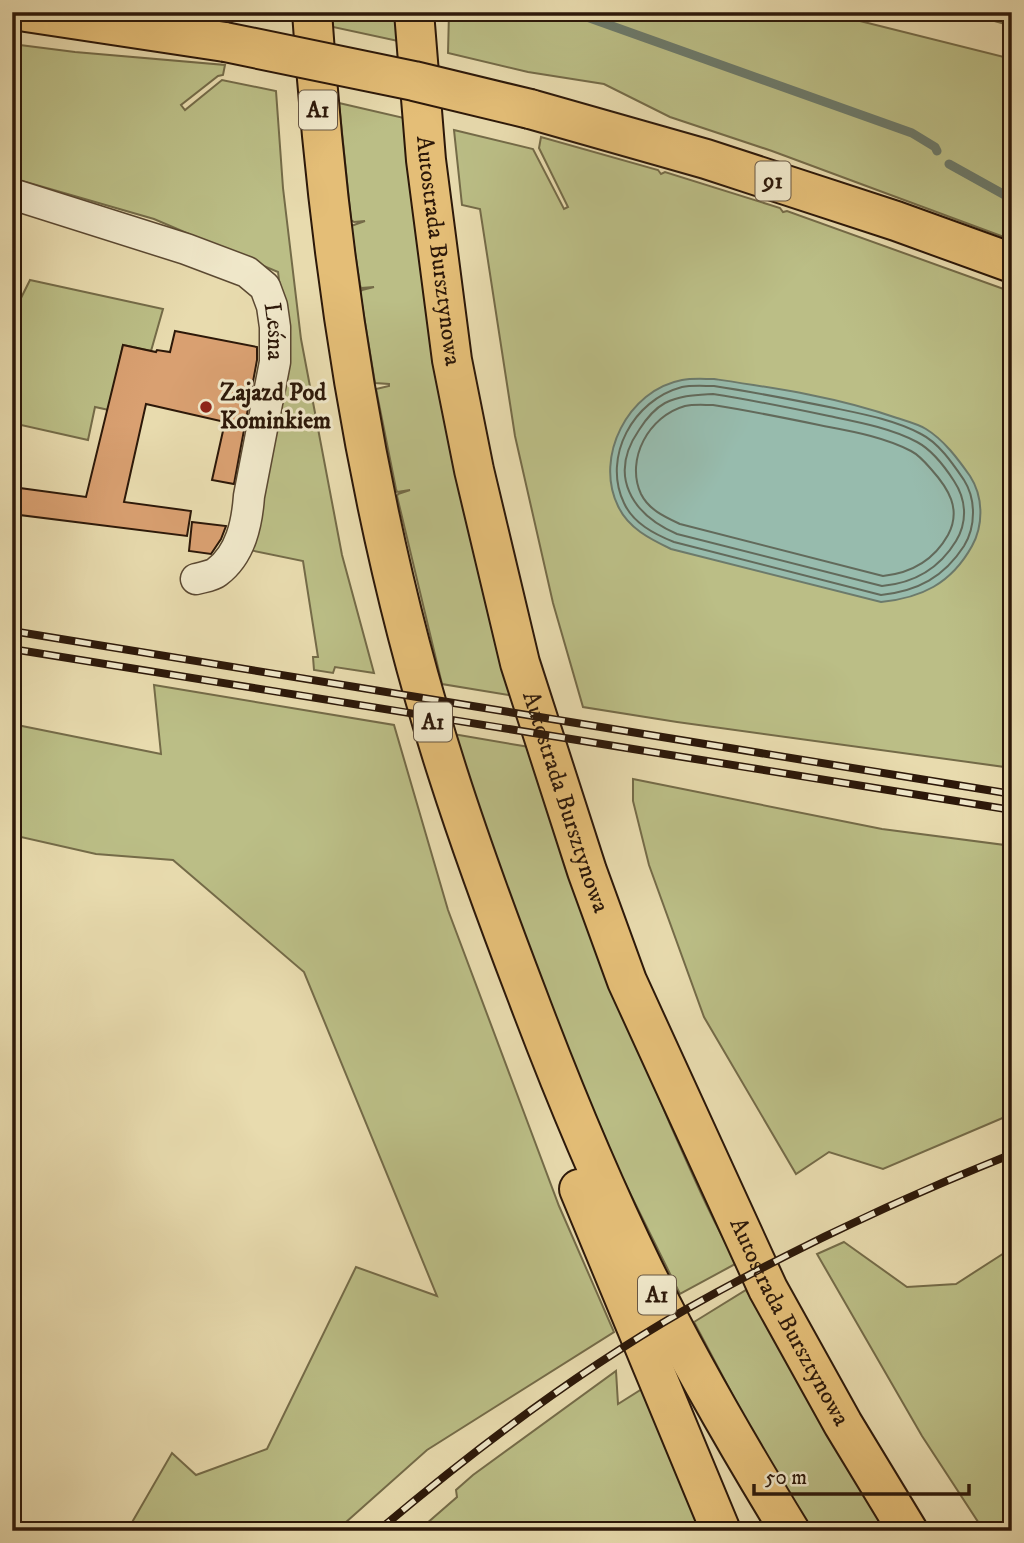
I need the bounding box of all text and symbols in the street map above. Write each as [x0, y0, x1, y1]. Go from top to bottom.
road number: A1 [299, 90, 337, 130]
street label: Autostrada Bursztynowa [409, 135, 468, 369]
road number: 91 [756, 162, 790, 200]
street label: Leśna [257, 301, 290, 361]
place label: Zajazd Pod Kominkiem [220, 378, 331, 436]
marker: Zajazd Pod Kominkiem [198, 399, 214, 415]
street label: Autostrada Bursztynowa [515, 688, 616, 918]
road number: A1 [414, 702, 452, 742]
street label: Autostrada Bursztynowa [722, 1213, 857, 1432]
road number: A1 [638, 1276, 676, 1314]
scale bar [754, 1452, 970, 1496]
text: 50 m [765, 1465, 807, 1491]

